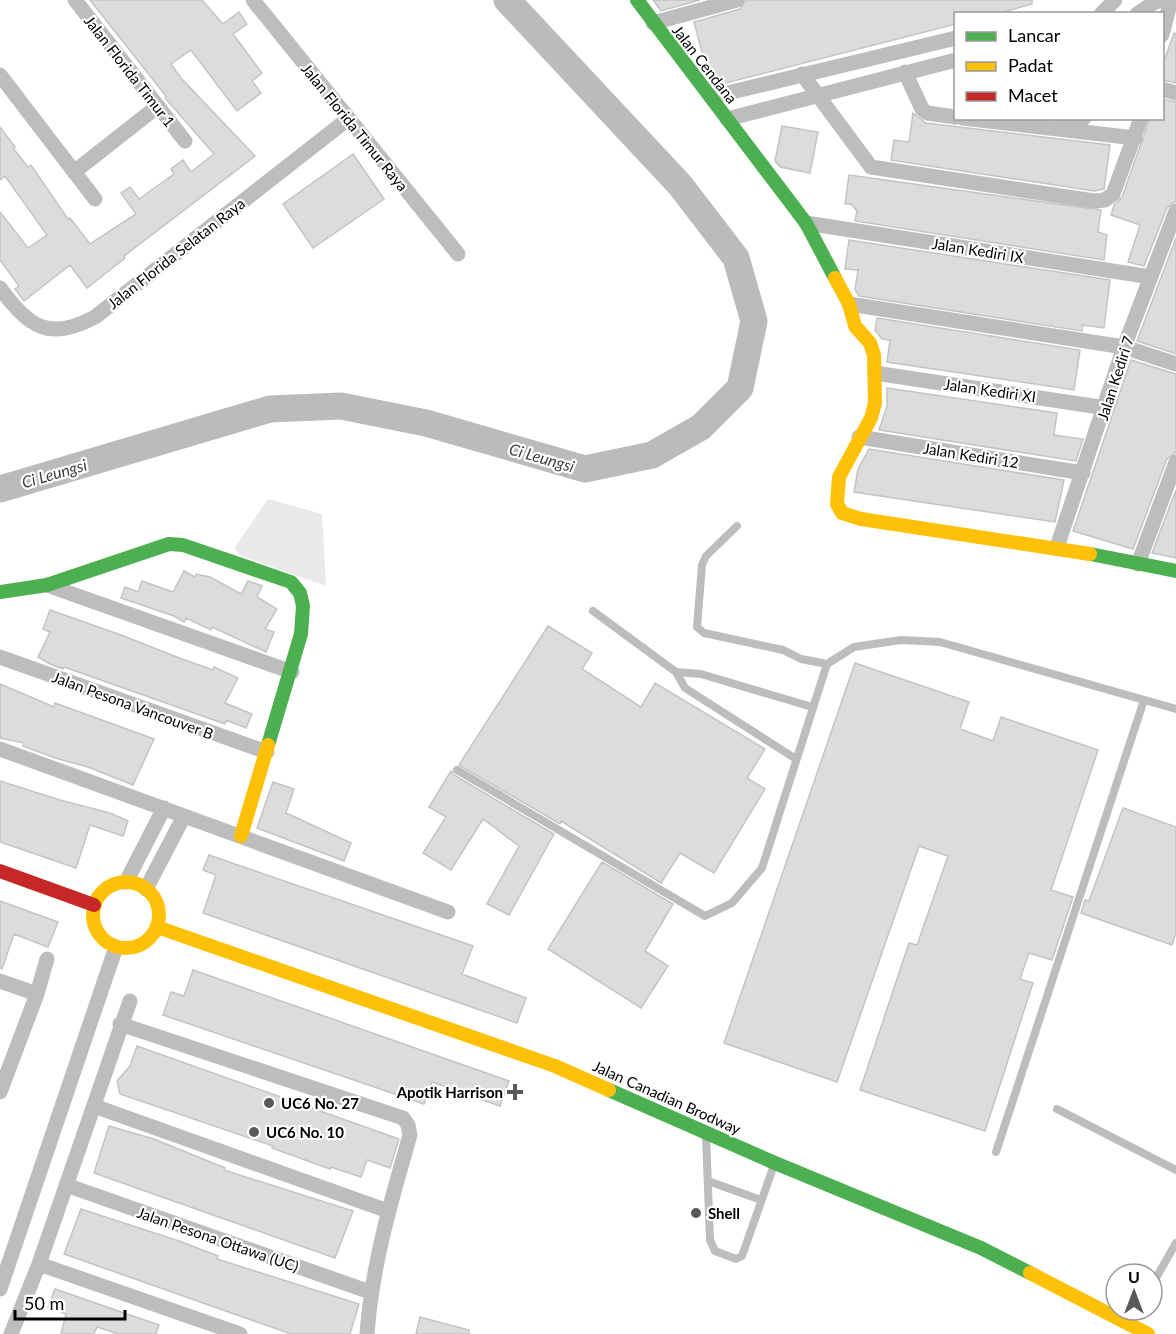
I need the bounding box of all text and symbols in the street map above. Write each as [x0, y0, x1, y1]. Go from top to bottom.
street label: Jalan Florida Timur 1 [81, 12, 179, 130]
legend [954, 12, 1164, 120]
street label: Jalan Cendana [669, 21, 741, 107]
text: Lancar [1008, 24, 1061, 46]
text: Padat [1008, 54, 1053, 76]
street label: Jalan Florida Timur Raya [298, 60, 412, 194]
text: Macet [1008, 84, 1058, 106]
street label: Jalan Florida Selatan Raya [104, 194, 248, 312]
street label: Jalan Kediri IX [931, 234, 1026, 266]
street label: Jalan Kediri 7 [1093, 333, 1137, 422]
street label: Jalan Kediri XI [943, 375, 1037, 405]
water label: Ci Leungsi [507, 439, 577, 475]
street label: Jalan Kediri 12 [922, 439, 1020, 471]
water label: Ci Leungsi [19, 455, 89, 491]
street label: Jalan Pesona Vancouver B [50, 667, 216, 743]
street label: Jalan Canadian Brodway [590, 1056, 744, 1138]
place label: Apotik Harrison [396, 1083, 503, 1101]
marker: Apotik Harrison [508, 1085, 522, 1099]
place label: UC6 No. 27 [281, 1094, 359, 1112]
marker: UC6 No. 27 [262, 1096, 276, 1110]
place label: UC6 No. 10 [266, 1123, 344, 1141]
marker: UC6 No. 10 [247, 1125, 261, 1139]
street label: Jalan Pesona Ottawa (UC) [135, 1203, 301, 1275]
place label: Shell [708, 1204, 740, 1222]
marker: Shell [689, 1206, 703, 1220]
north arrow [1104, 1262, 1164, 1322]
text: U [1128, 1267, 1140, 1286]
scale bar [15, 1283, 124, 1321]
text: 50 m [24, 1292, 64, 1314]

